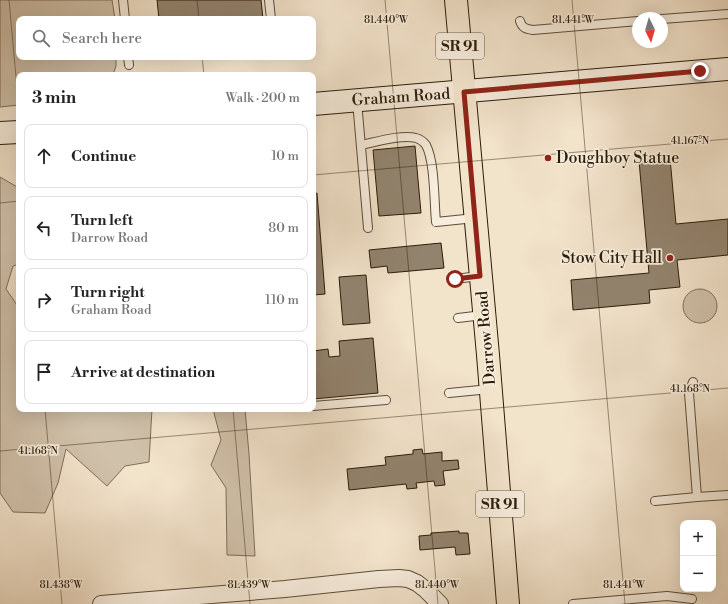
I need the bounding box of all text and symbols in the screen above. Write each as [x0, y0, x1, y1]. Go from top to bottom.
north arrow [632, 12, 668, 48]
text: 81.440°W [364, 14, 409, 26]
text: 81.441°W [552, 14, 595, 26]
search box [16, 16, 316, 60]
icon: search [30, 27, 52, 49]
text: Search here [62, 29, 142, 48]
road number: SR 91 [436, 33, 484, 59]
route end [691, 62, 709, 80]
street label: Graham Road [351, 84, 451, 110]
text: 3 min [32, 87, 76, 109]
text: Walk · 200 m [226, 90, 300, 106]
text: 41.167°N [671, 135, 710, 147]
icon: ahead [33, 145, 55, 167]
text: Continue [71, 147, 136, 166]
text: 10 m [271, 148, 299, 164]
place label: Doughboy Statue [556, 148, 679, 168]
marker: Doughboy Statue [543, 153, 553, 163]
text: Turn left [71, 211, 133, 230]
icon: left [33, 217, 55, 239]
text: 80 m [268, 220, 299, 236]
text: Darrow Road [71, 230, 148, 246]
place label: Stow City Hall [561, 248, 662, 268]
marker: Stow City Hall [665, 253, 675, 263]
route start [446, 270, 464, 288]
text: Turn right [71, 283, 145, 302]
icon: right [33, 289, 55, 311]
street label: Darrow Road [472, 290, 500, 386]
text: 110 m [265, 292, 299, 308]
text: Graham Road [71, 302, 151, 318]
icon: arrive [33, 361, 55, 383]
text: Arrive at destination [71, 363, 215, 382]
text: 41.168°N [670, 383, 711, 395]
text: 41.168°N [18, 445, 59, 457]
road number: SR 91 [476, 491, 524, 517]
map controls [680, 520, 716, 592]
button: + [680, 520, 716, 556]
button: − [680, 556, 716, 592]
text: 81.438°W [40, 579, 83, 591]
text: 81.439°W [228, 579, 271, 591]
text: 81.440°W [415, 579, 460, 591]
text: 81.441°W [603, 579, 646, 591]

